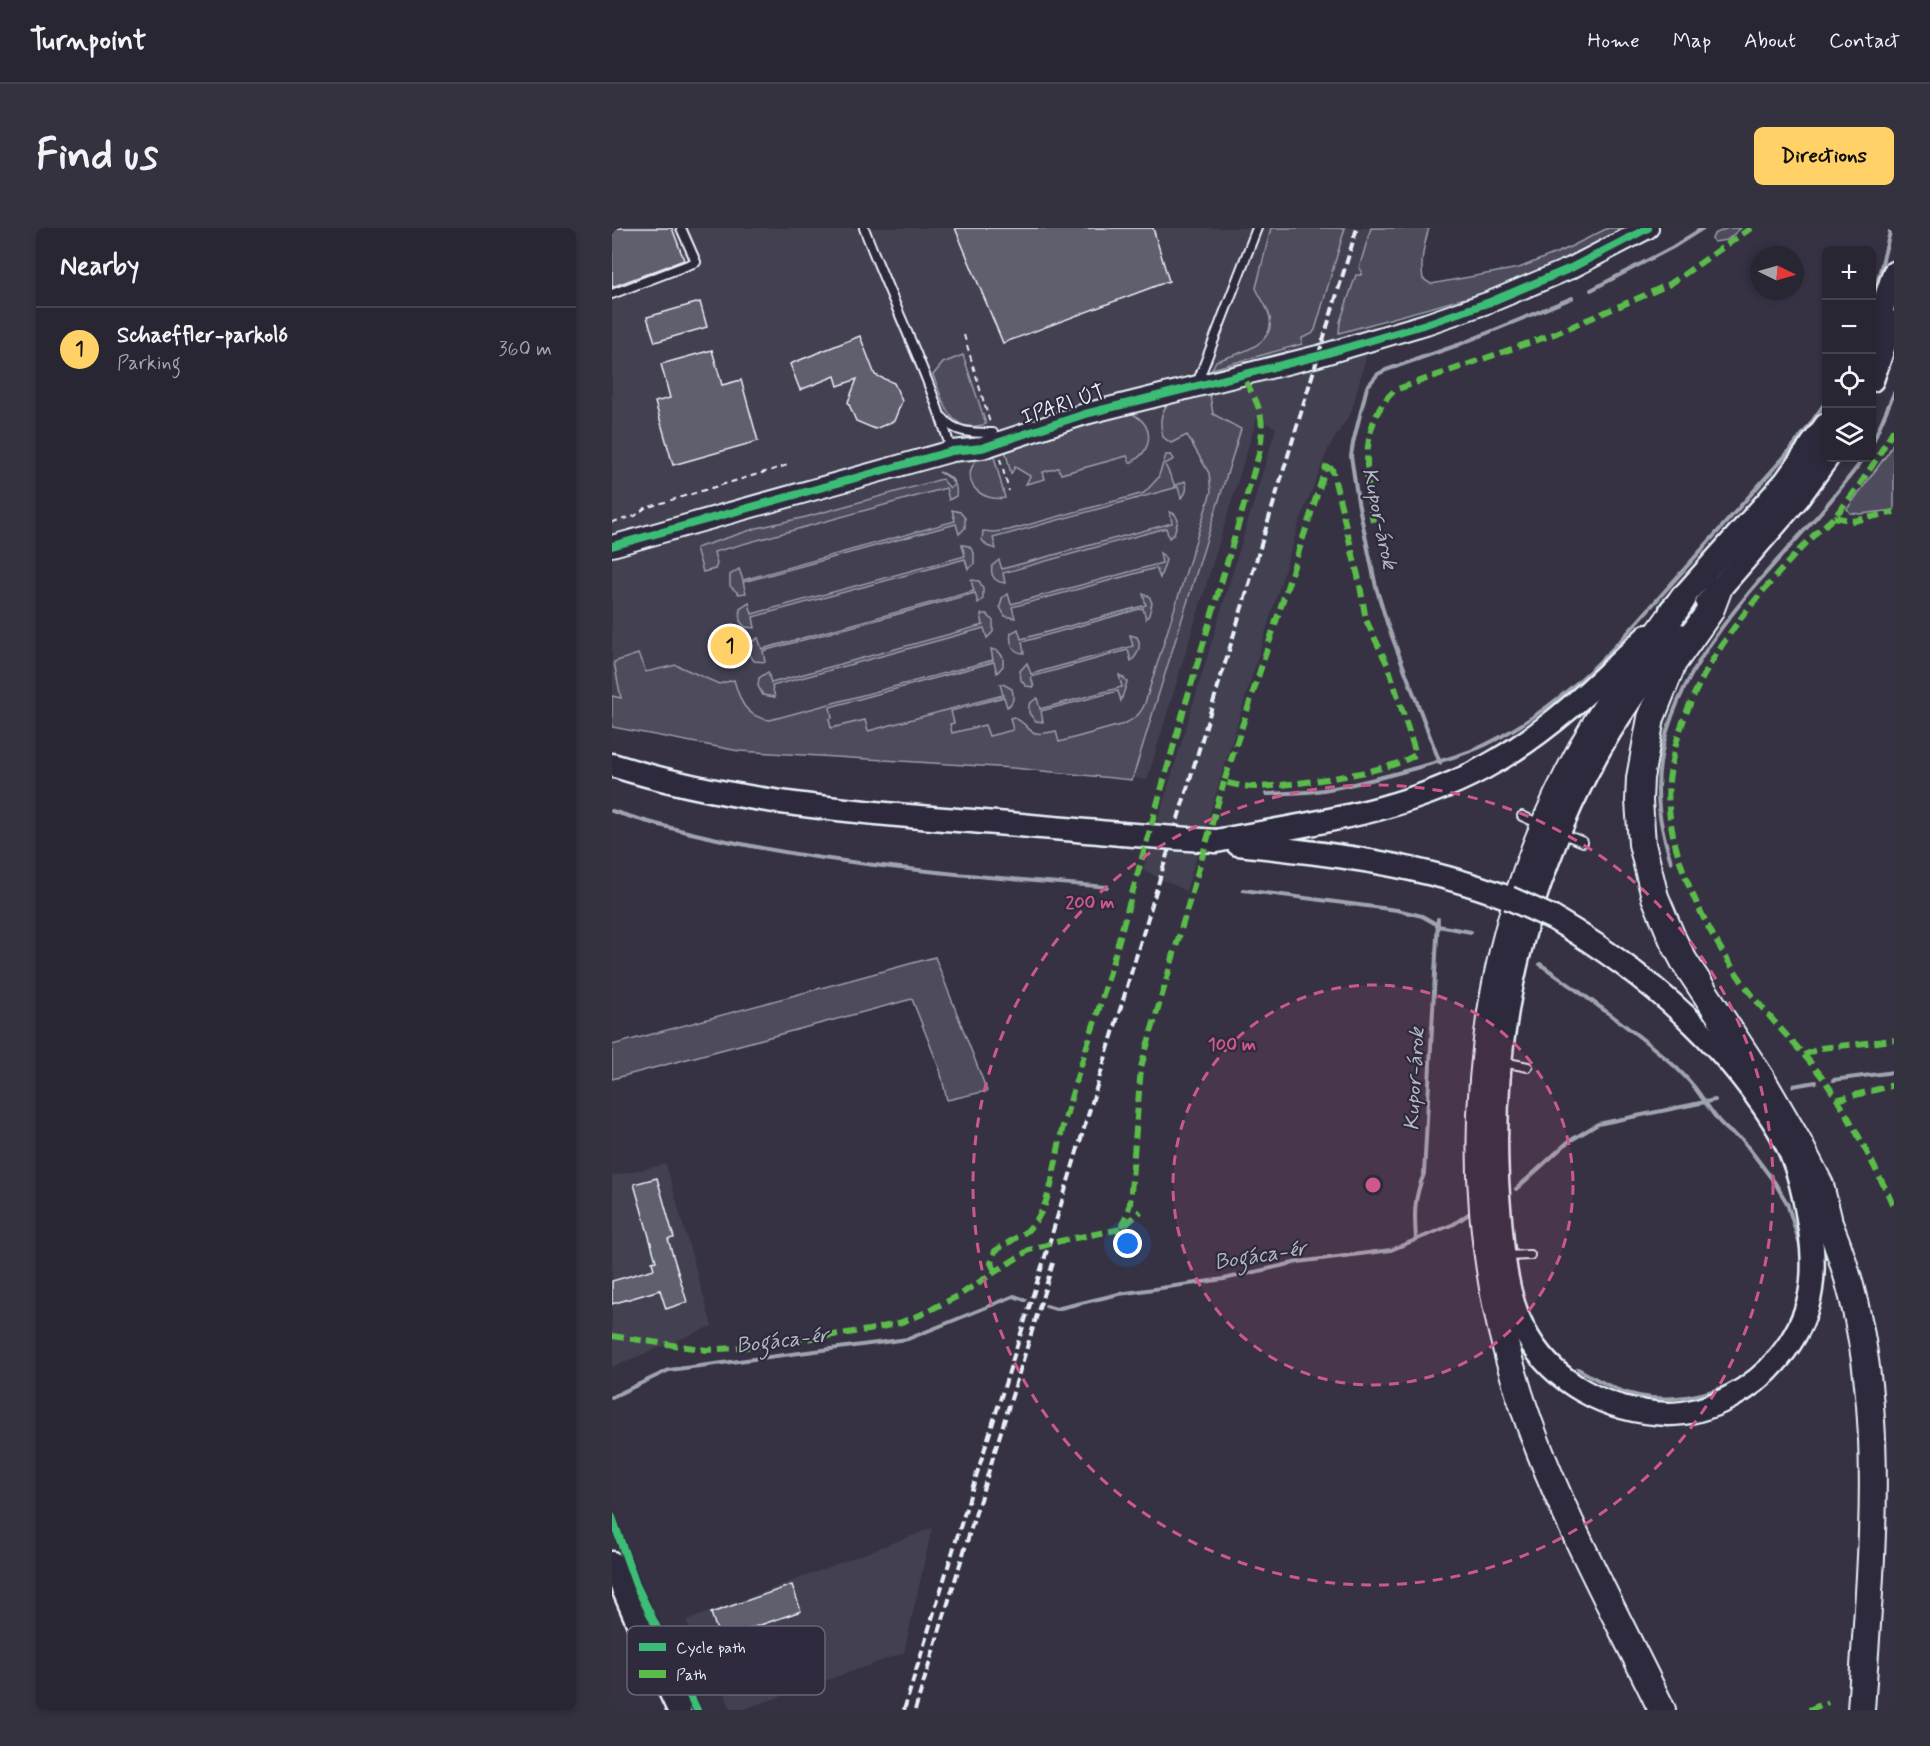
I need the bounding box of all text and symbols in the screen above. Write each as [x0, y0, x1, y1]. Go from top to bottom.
text: Turnpoint [30, 23, 146, 60]
text: Home [1588, 27, 1640, 55]
text: Map [1673, 27, 1711, 55]
text: About [1744, 27, 1796, 55]
text: Contact [1829, 27, 1900, 55]
button: Directions [1754, 127, 1894, 185]
text: Find us [36, 129, 158, 184]
north arrow [1750, 246, 1804, 300]
map controls [1822, 246, 1876, 462]
button: + [1822, 246, 1876, 300]
text: Nearby [60, 250, 139, 284]
button: − [1822, 300, 1876, 354]
text: Schaeffler-parkoló [117, 322, 288, 350]
text: 1 [75, 336, 84, 363]
text: 360 m [499, 336, 552, 363]
text: Parking [117, 350, 181, 377]
button: locate [1822, 354, 1876, 408]
street label: IPARI ÚT [1018, 378, 1109, 432]
button: layers [1822, 408, 1876, 462]
water label: Kupor-árok [1355, 465, 1404, 574]
pin: 1 [710, 624, 750, 668]
text: 200 m [1065, 891, 1115, 915]
water label: Kupor-árok [1398, 1025, 1432, 1131]
text: 100 m [1208, 1033, 1256, 1057]
centre of rings [1363, 1175, 1383, 1195]
your location [1113, 1229, 1142, 1258]
water label: Bogáca-ér [1212, 1234, 1312, 1280]
water label: Bogáca-ér [734, 1321, 833, 1364]
legend [627, 1626, 825, 1695]
text: Cycle path [676, 1638, 746, 1659]
text: Path [676, 1665, 707, 1686]

